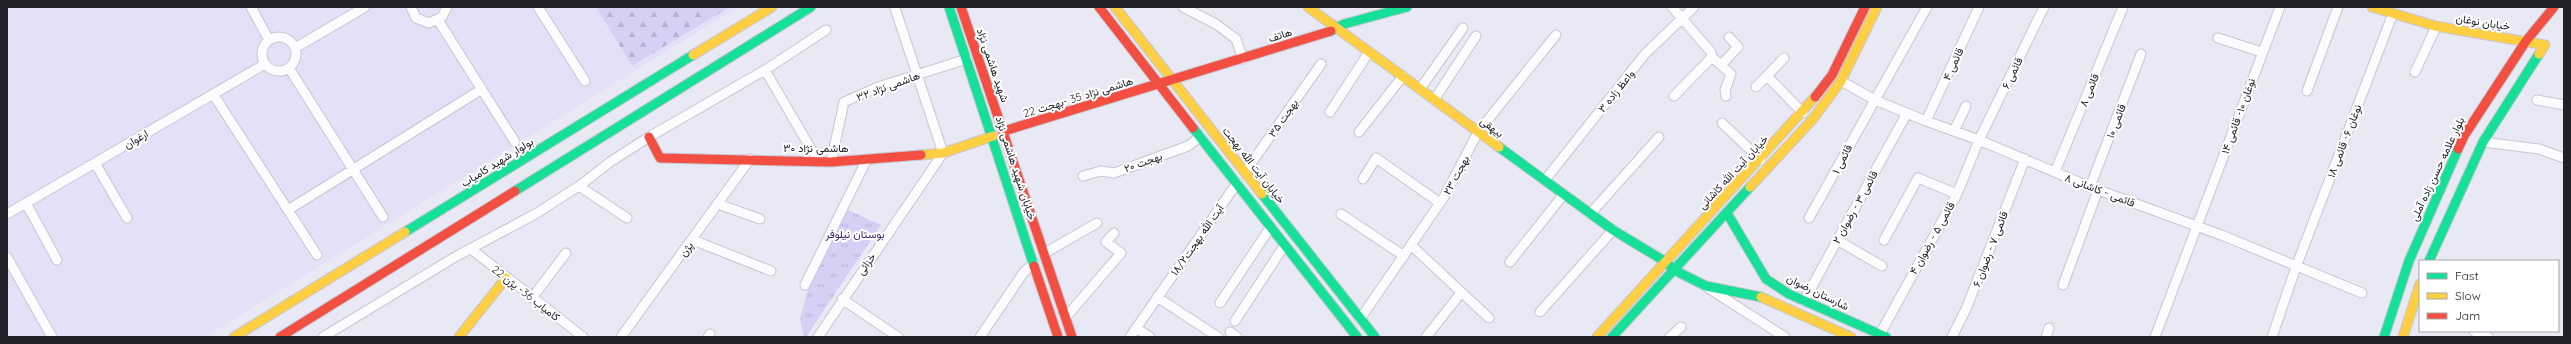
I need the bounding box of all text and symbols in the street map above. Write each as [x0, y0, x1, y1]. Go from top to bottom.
street label: خیابان نوغان [2455, 11, 2511, 33]
street label: هاتف [1266, 25, 1294, 45]
street label: شهید هاشمی نژاد [974, 26, 1012, 104]
street label: قائمی ۴ [1939, 46, 1967, 82]
street label: قائمی ۶ [1998, 55, 2026, 91]
street label: واعظ زاده ۳ [1595, 67, 1637, 115]
street label: هاشمی نژاد ۳۲ [854, 68, 922, 104]
street label: قائمی ۸ [2076, 71, 2102, 109]
street label: هاشمی نژاد 35 -بهجت 22 [1021, 73, 1135, 120]
street label: نوغان ۱۰- قائمی ۱۴ [2218, 76, 2258, 156]
street label: بهجت ۳۵ [1265, 96, 1301, 140]
street label: قائمی ۱۰ [2103, 102, 2129, 140]
street label: نوغان ۶- قائمی ۱۸ [2324, 102, 2364, 180]
street label: خیابان شهید هاشمی نژاد [993, 114, 1039, 222]
street label: بیهقی [1477, 114, 1507, 140]
street label: بلوار علامه حسن زاده آملی [2407, 115, 2467, 223]
street label: خیابان آیت الله بهجت [1220, 124, 1288, 206]
street label: ارغوان [121, 126, 151, 152]
street label: خیابان آیت الله کاشانی [1695, 132, 1771, 212]
street label: بولوار شهید کامیاب [458, 134, 536, 190]
street label: هاشمی نژاد ۳۰ [783, 141, 849, 155]
street label: قائمی ۱ [1829, 142, 1855, 176]
street label: بهجت ۲۰ [1122, 149, 1164, 175]
street label: بهجت ۲۳ [1440, 153, 1472, 197]
street label: قائمی ۳ - رضوان ۲ [1829, 168, 1881, 246]
street label: قائمی - کاشانی ۸ [2063, 170, 2137, 210]
street label: قائمی ۵ - رضوان ۴ [1906, 199, 1958, 277]
street label: آیت الله بهجت۱۸/۲ [1167, 201, 1228, 278]
street label: قائمی ۷ - رضوان ۶ [1969, 209, 2011, 289]
park label: بوستان نیلوفر [824, 227, 885, 241]
street label: پژن [676, 239, 697, 260]
street label: خزائی [853, 250, 879, 278]
legend [2419, 260, 2559, 332]
street label: کامیاب 36- پژن 22 [489, 262, 563, 325]
text: Fast [2455, 268, 2479, 283]
street label: شارستان رضوان [1785, 271, 1852, 313]
text: Slow [2455, 288, 2481, 303]
text: Jam [2455, 308, 2480, 323]

